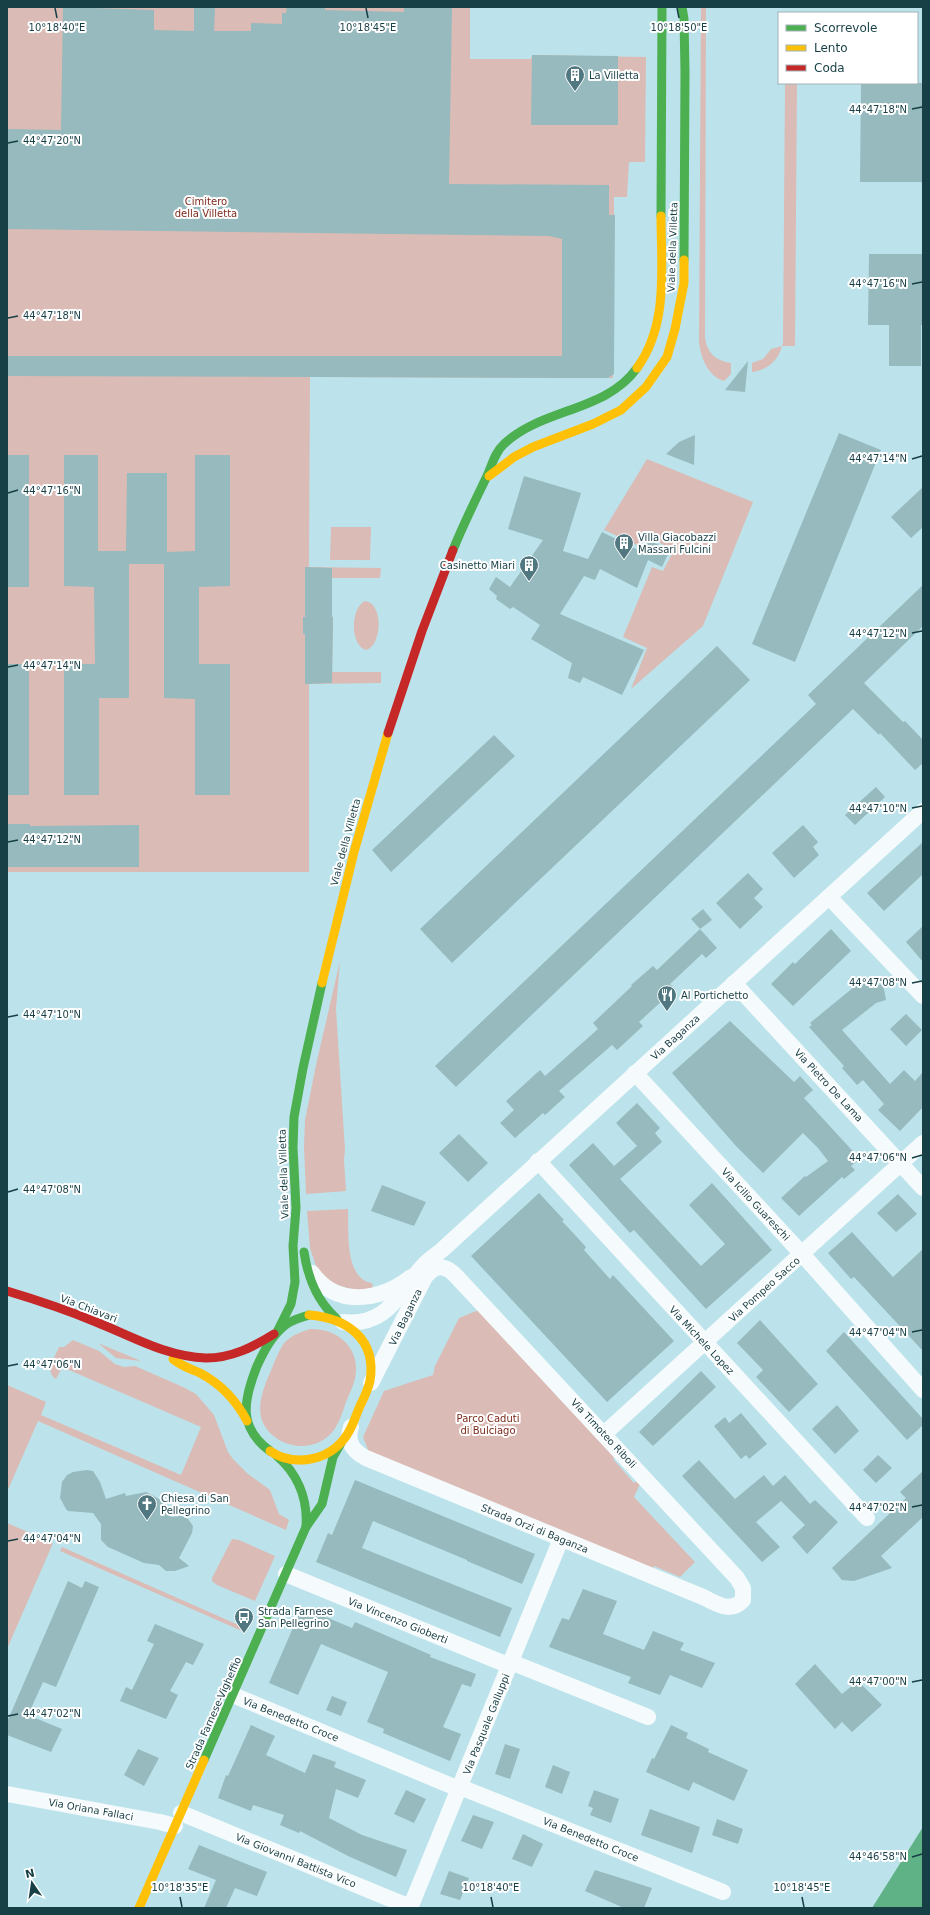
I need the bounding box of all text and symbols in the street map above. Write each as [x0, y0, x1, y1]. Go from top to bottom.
legend [778, 12, 918, 84]
text: Scorrevole [814, 21, 878, 35]
text: 10°18'40"E [29, 22, 85, 33]
text: 10°18'45"E [340, 22, 396, 33]
text: 10°18'50"E [651, 22, 707, 33]
text: Lento [814, 41, 848, 55]
text: Coda [814, 61, 845, 75]
building icon: La Villetta [564, 64, 586, 92]
place label: La Villetta [589, 70, 639, 81]
text: 44°47'18"N [849, 104, 907, 115]
text: 44°47'20"N [23, 135, 81, 146]
park label: Cimitero della Villetta [175, 196, 237, 219]
street label: Viale della Villetta [665, 202, 680, 292]
text: 44°47'16"N [849, 278, 907, 289]
text: 44°47'18"N [23, 310, 81, 321]
text: 44°47'14"N [849, 453, 907, 464]
text: 44°47'16"N [23, 485, 81, 496]
building icon: Villa Giacobazzi Massari Fulcini [613, 532, 635, 560]
place label: Villa Giacobazzi Massari Fulcini [638, 532, 716, 555]
building icon: Casinetto Miari [518, 554, 540, 582]
place label: Casinetto Miari [440, 560, 515, 571]
text: 44°47'12"N [849, 628, 907, 639]
text: 44°47'14"N [23, 660, 81, 671]
street label: Viale della Villetta [329, 797, 362, 887]
text: 44°47'10"N [849, 803, 907, 814]
text: 44°47'12"N [23, 834, 81, 845]
text: 44°47'08"N [849, 977, 907, 988]
restaurant icon: Al Portichetto [656, 984, 678, 1012]
place label: Al Portichetto [681, 990, 748, 1001]
text: 44°47'10"N [23, 1009, 81, 1020]
street label: Via Baganza [649, 1013, 702, 1062]
street label: Via Pietro De Lama [792, 1047, 865, 1124]
street label: Viale della Villetta [276, 1129, 291, 1219]
text: 44°47'06"N [849, 1152, 907, 1163]
street label: Via Icilio Guareschi [719, 1166, 792, 1243]
text: 44°47'08"N [23, 1184, 81, 1195]
street label: Via Pompeo Sacco [727, 1255, 802, 1324]
street label: Via Baganza [387, 1287, 424, 1347]
street label: Via Chiavari [59, 1293, 119, 1324]
street label: Via Michele Lopez [667, 1304, 736, 1377]
text: 44°47'04"N [849, 1327, 907, 1338]
text: 44°47'06"N [23, 1359, 81, 1370]
street label: Via Timoteo Riboli [569, 1397, 638, 1470]
park label: Parco Caduti di Bulciago [457, 1413, 519, 1436]
church icon: Chiesa di San Pellegrino [136, 1493, 158, 1521]
place label: Chiesa di San Pellegrino [161, 1493, 229, 1516]
street label: Strada Orzi di Baganza [480, 1502, 590, 1555]
text: 44°47'02"N [849, 1502, 907, 1513]
text: 44°47'04"N [23, 1533, 81, 1544]
street label: Via Vincenzo Gioberti [346, 1595, 449, 1646]
bus stop icon: Strada Farnese San Pellegrino [233, 1606, 255, 1634]
place label: Strada Farnese San Pellegrino [258, 1606, 333, 1629]
street label: Strada Farnese-Vigheffio [184, 1655, 243, 1771]
street label: Via Pasquale Galluppi [461, 1672, 512, 1776]
text: 44°47'00"N [849, 1676, 907, 1687]
street label: Via Benedetto Croce [241, 1695, 340, 1744]
text: 44°47'02"N [23, 1708, 81, 1719]
street label: Via Oriana Fallaci [48, 1797, 134, 1822]
street label: Via Benedetto Croce [541, 1815, 640, 1864]
street label: Via Giovanni Battista Vico [234, 1831, 358, 1890]
text: 44°46'58"N [849, 1851, 907, 1862]
north arrow [12, 1863, 52, 1903]
text: N [24, 1866, 36, 1881]
text: 10°18'35"E [152, 1882, 208, 1893]
text: 10°18'40"E [463, 1882, 519, 1893]
text: 10°18'45"E [774, 1882, 830, 1893]

